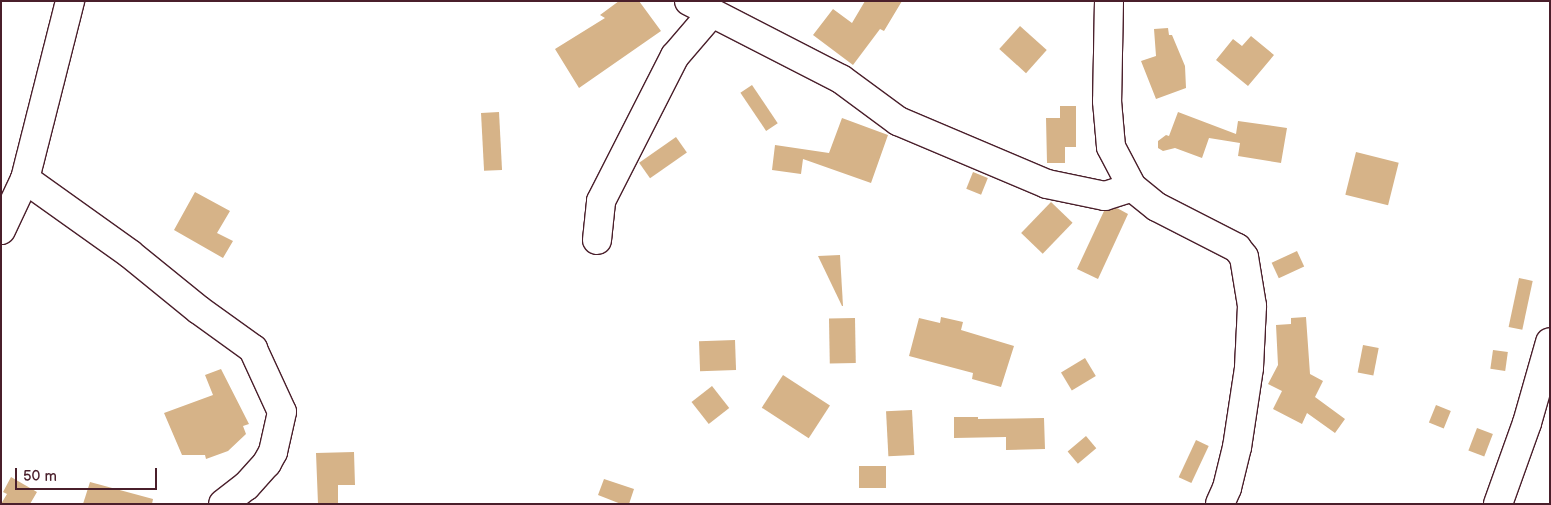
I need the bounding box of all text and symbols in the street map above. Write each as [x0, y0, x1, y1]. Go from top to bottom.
scale bar [18, 458, 160, 490]
text: 50 m [23, 467, 57, 486]

